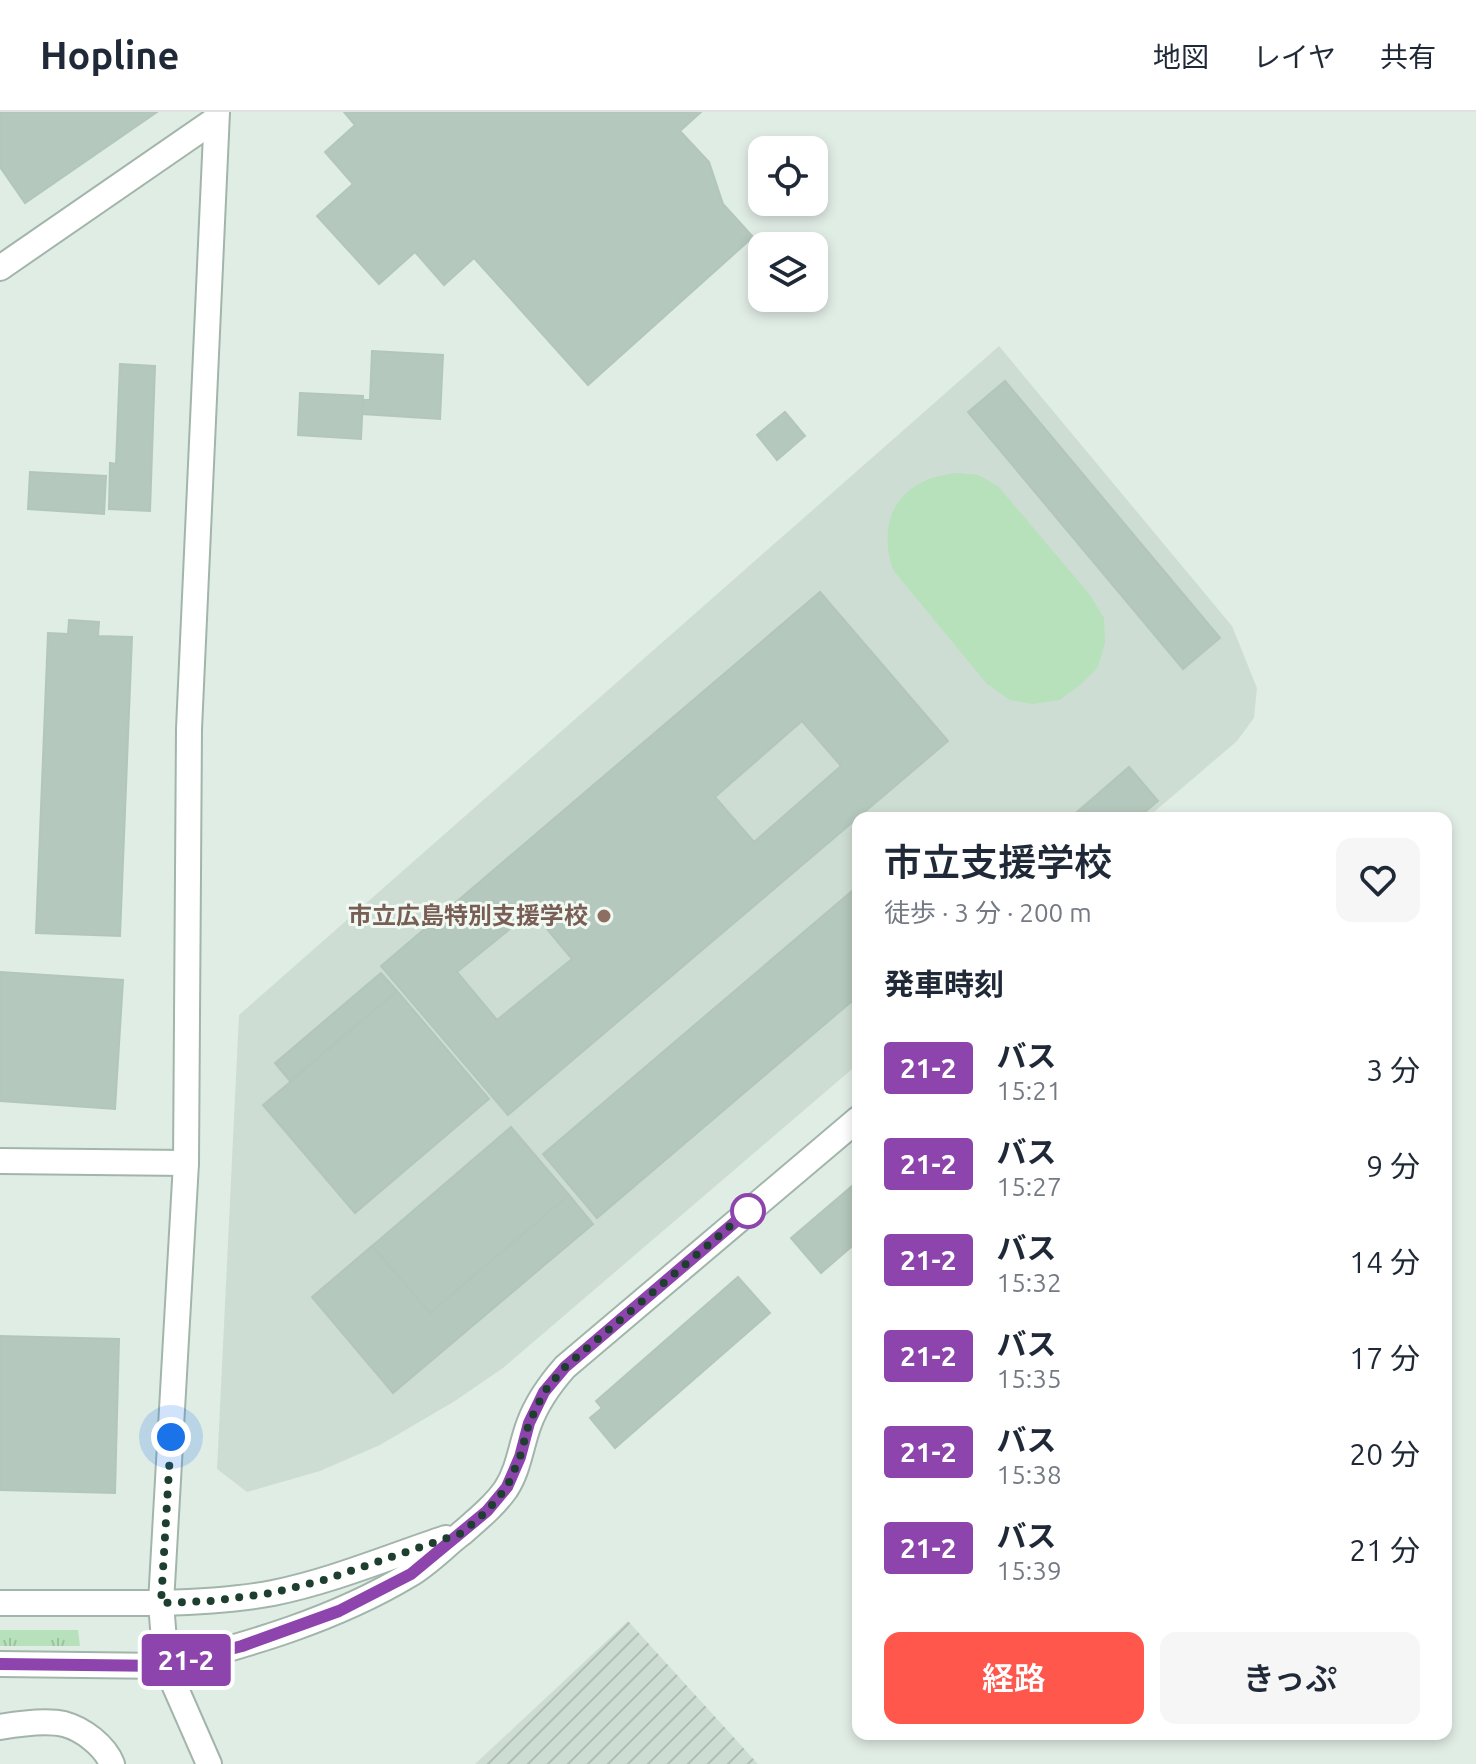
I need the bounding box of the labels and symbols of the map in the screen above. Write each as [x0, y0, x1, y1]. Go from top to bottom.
place label: 市立広島特別支援学校 [348, 902, 588, 929]
marker: 市立広島特別支援学校 [595, 907, 613, 925]
unlabelled marker [731, 1194, 765, 1228]
your location [151, 1417, 191, 1457]
line badge: 21-2 [130, 1634, 242, 1686]

